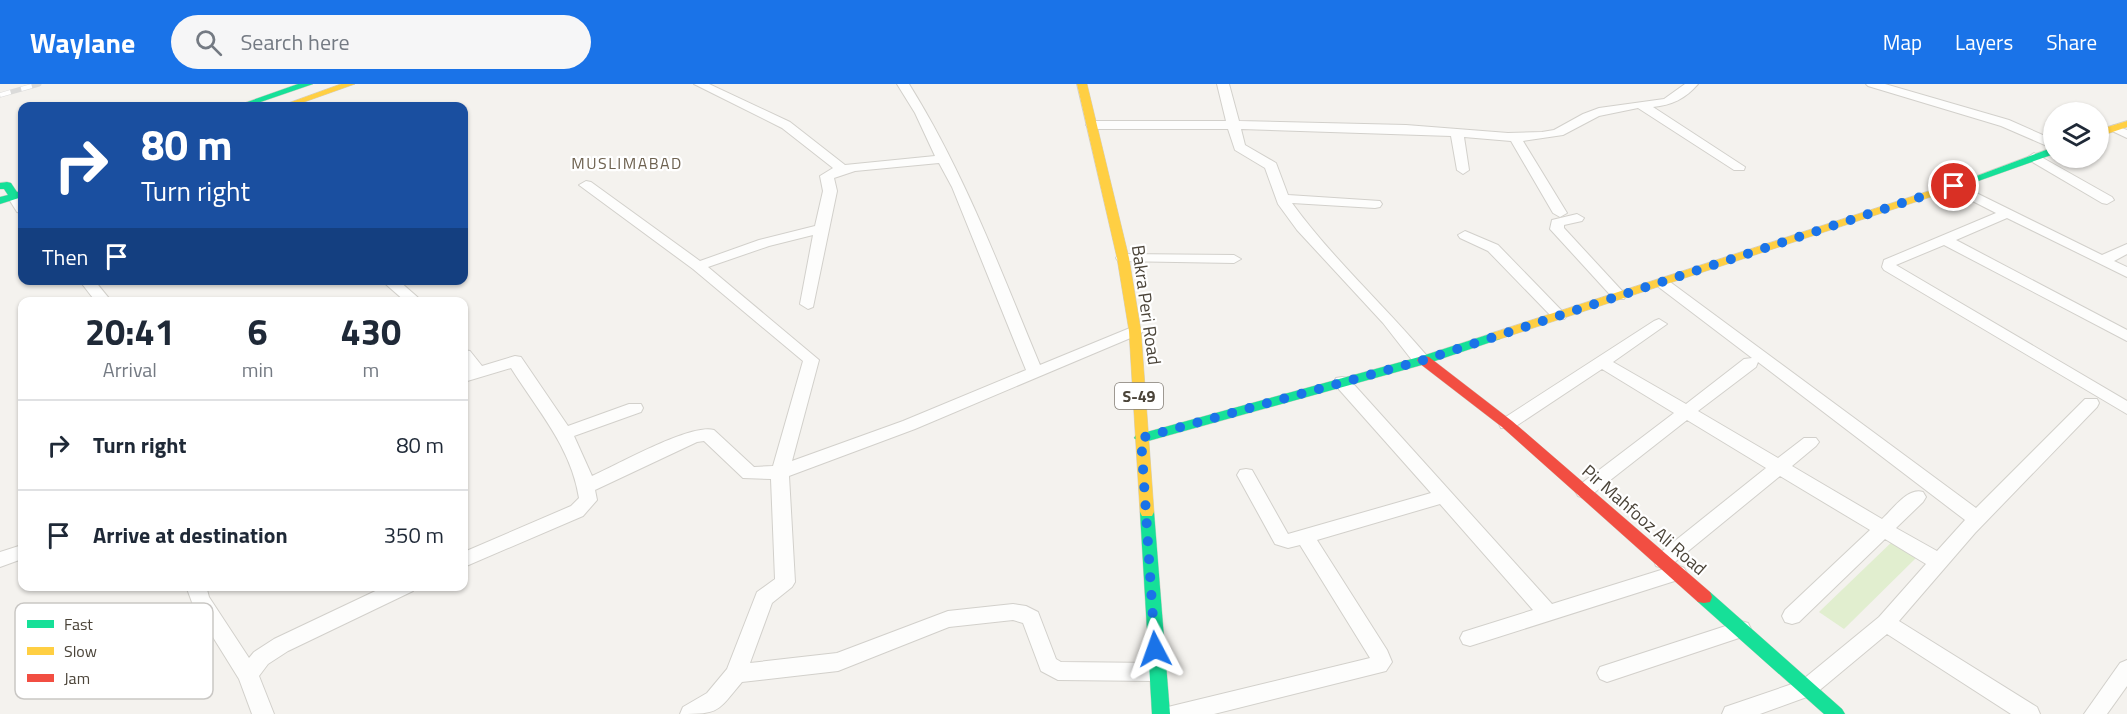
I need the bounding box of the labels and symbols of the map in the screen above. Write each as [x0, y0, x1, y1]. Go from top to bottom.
district label: MUSLIMABAD [571, 151, 683, 175]
pin [1928, 160, 1979, 211]
street label: Bakra Peri Road [1125, 243, 1168, 367]
road number: S-49 [1115, 383, 1163, 409]
street label: Pir Mahfooz Ali Road [1576, 458, 1713, 581]
legend [15, 603, 213, 699]
text: Fast [64, 612, 93, 636]
position arrow [1123, 617, 1187, 681]
text: Slow [64, 639, 97, 663]
text: Jam [64, 666, 90, 690]

